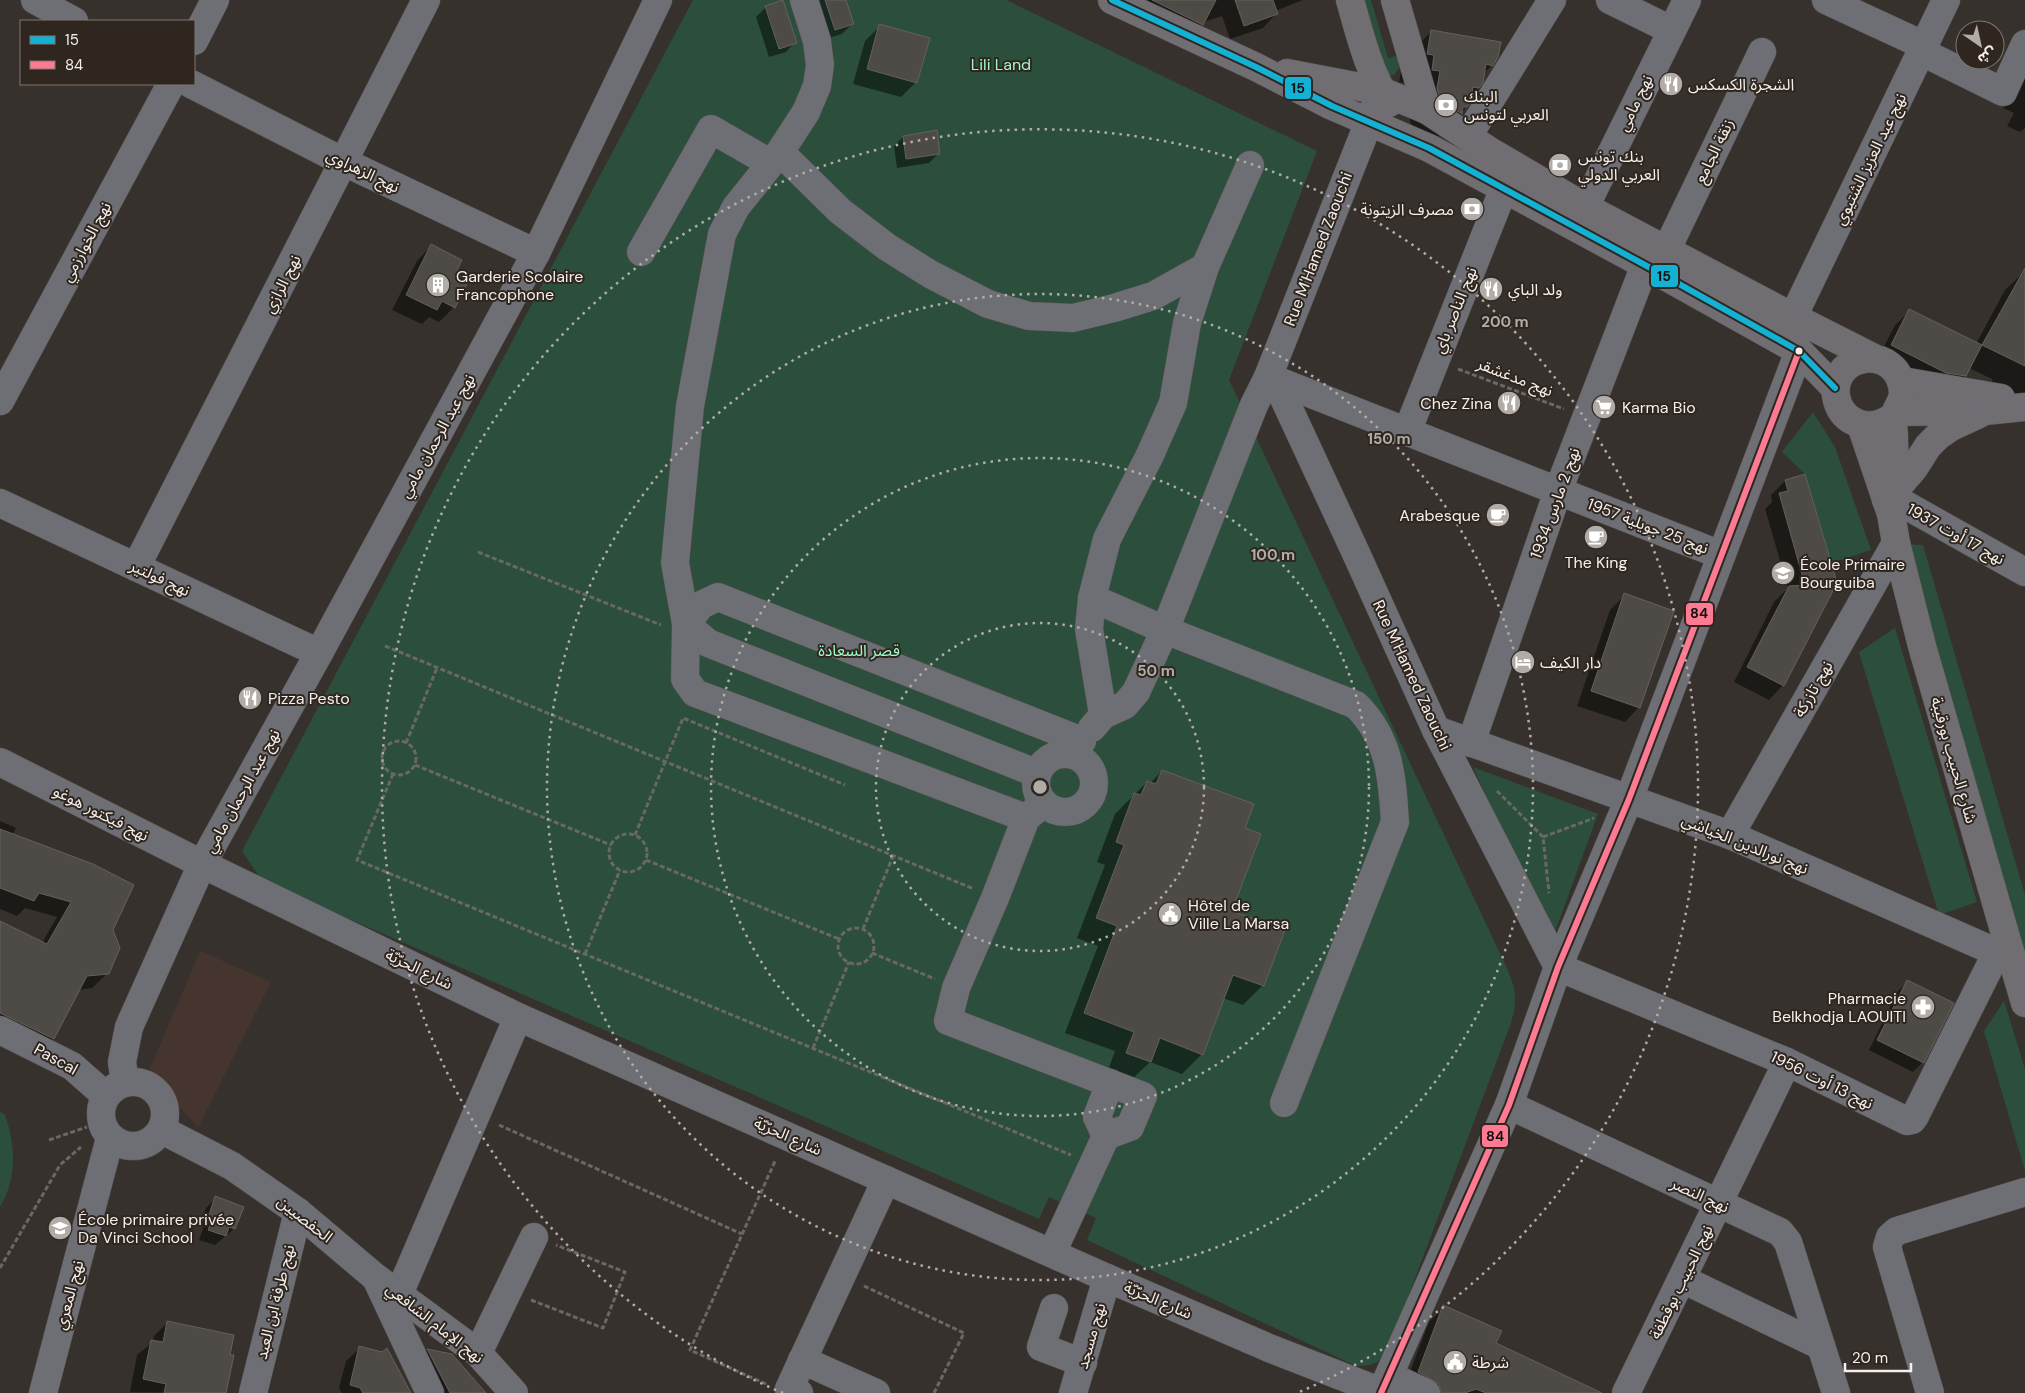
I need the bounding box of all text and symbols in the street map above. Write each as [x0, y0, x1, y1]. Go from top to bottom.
legend [20, 20, 195, 85]
north arrow [1955, 20, 2005, 70]
text: 15 [65, 30, 79, 50]
text: ش [1974, 43, 2000, 69]
park label: Lili Land [971, 54, 1031, 75]
text: 84 [65, 55, 83, 75]
street label: نهج مامي [1612, 71, 1659, 136]
restaurant icon: الشجرة الكسكس [1658, 71, 1684, 97]
place label: الشجرة الكسكس [1688, 74, 1794, 95]
line badge: 15 [1284, 76, 1312, 100]
text: 15 [1291, 79, 1305, 97]
place label: البنك العربي لتونس [1464, 86, 1549, 126]
street label: نهج عبد العزيز الشتيوي [1829, 90, 1913, 229]
bank icon: البنك العربي لتونس [1433, 92, 1459, 118]
street label: زنقة الجامع [1689, 115, 1740, 188]
street label: نهج الزهراوي [322, 144, 403, 200]
place label: بنك تونس العربي الدولي [1578, 146, 1660, 186]
bank icon: بنك تونس العربي الدولي [1547, 152, 1573, 178]
street label: Rue M'Hamed Zaouchi [1279, 169, 1357, 329]
bank icon: مصرف الزيتونة [1459, 196, 1485, 222]
street label: نهج الخوارزمي [56, 198, 118, 287]
place label: مصرف الزيتونة [1360, 199, 1454, 220]
street label: نهج الرازي [258, 251, 307, 318]
street label: نهج الناصر باي [1428, 264, 1484, 357]
line badge: 15 [1650, 264, 1679, 288]
place label: Garderie Scolaire Francophone [456, 266, 583, 305]
text: 15 [1657, 267, 1671, 285]
building icon: Garderie Scolaire Francophone [425, 272, 451, 298]
restaurant icon: ولد الباي [1478, 276, 1504, 302]
place label: ولد الباي [1508, 279, 1562, 301]
text: 200 m [1481, 312, 1529, 332]
unlabelled marker [1794, 346, 1804, 356]
street label: نهج مدغشقر [1472, 353, 1556, 403]
street label: نهج عبد الرحمان مامي [394, 370, 482, 503]
restaurant icon: Chez Zina [1496, 390, 1522, 416]
place label: Chez Zina [1420, 393, 1492, 414]
supermarket icon: Karma Bio [1591, 394, 1617, 420]
place label: Karma Bio [1622, 397, 1696, 418]
text: 150 m [1368, 429, 1411, 449]
street label: نهج 2 مارس 1934 [1525, 445, 1587, 562]
street label: نهج 25 جويلية 1957 [1584, 493, 1711, 561]
street label: نهج 17 أوت 1937 [1903, 499, 2009, 571]
cafe icon: Arabesque [1485, 502, 1511, 528]
place label: Arabesque [1399, 505, 1480, 526]
cafe icon: The King [1583, 524, 1609, 550]
text: 100 m [1251, 545, 1295, 565]
place label: The King [1565, 552, 1627, 573]
street label: نهج فولتير [125, 554, 194, 603]
place label: École Primaire Bourguiba [1800, 554, 1905, 593]
school or university icon: École Primaire Bourguiba [1770, 560, 1796, 586]
street label: Rue M'Hamed Zaouchi [1368, 596, 1456, 754]
line badge: 84 [1685, 602, 1714, 626]
text: 84 [1690, 604, 1708, 622]
park label: قصر السعادة [818, 640, 900, 661]
hotel icon: دار الكيف [1510, 649, 1536, 675]
place label: دار الكيف [1540, 652, 1601, 673]
street label: نهج تازركة [1788, 657, 1839, 722]
text: 50 m [1137, 661, 1175, 681]
restaurant icon: Pizza Pesto [237, 685, 263, 711]
place label: Pizza Pesto [268, 688, 350, 709]
street label: شارع الحبيب بورقيبة [1924, 694, 1982, 826]
street label: نهج عبد الرحمان مامي [199, 725, 287, 858]
centre of rings [1031, 778, 1049, 796]
street label: نهج فيكتور هوغو [49, 780, 152, 848]
street label: نهج نورالدين الخياشي [1678, 809, 1811, 881]
place label: Hôtel de Ville La Marsa [1188, 895, 1289, 934]
public building icon: Hôtel de Ville La Marsa [1157, 901, 1183, 927]
street label: شارع الحرّيّة [381, 944, 456, 996]
place label: Pharmacie Belkhodja LAOUITI [1772, 988, 1906, 1027]
pharmacy icon: Pharmacie Belkhodja LAOUITI [1910, 994, 1936, 1020]
street label: Pascal [30, 1038, 82, 1080]
street label: نهج 13 أوت 1956 [1766, 1046, 1877, 1116]
street label: شارع الحرّيّة [750, 1112, 825, 1162]
line badge: 84 [1481, 1124, 1509, 1148]
text: 84 [1486, 1127, 1504, 1145]
street label: نهج النصر [1666, 1172, 1733, 1219]
street label: الحفصيين [273, 1191, 337, 1247]
place label: École primaire privée Da Vinci School [78, 1209, 234, 1248]
school or university icon: École primaire privée Da Vinci School [47, 1215, 73, 1241]
street label: نهج الحبيب بوقطفة [1644, 1221, 1720, 1343]
street label: نهج طرفة ابن العبد [251, 1243, 301, 1362]
street label: نهج المعري [50, 1258, 90, 1333]
street label: شارع الحرّيّة [1120, 1276, 1195, 1326]
street label: نهج الإمام الشافعي [381, 1278, 488, 1369]
street label: نهج مسجد [1072, 1301, 1112, 1372]
scale bar [1845, 1340, 1911, 1372]
text: 20 m [1852, 1348, 1888, 1368]
public building icon: شرطة [1442, 1349, 1468, 1375]
place label: شرطة [1472, 1352, 1509, 1373]

